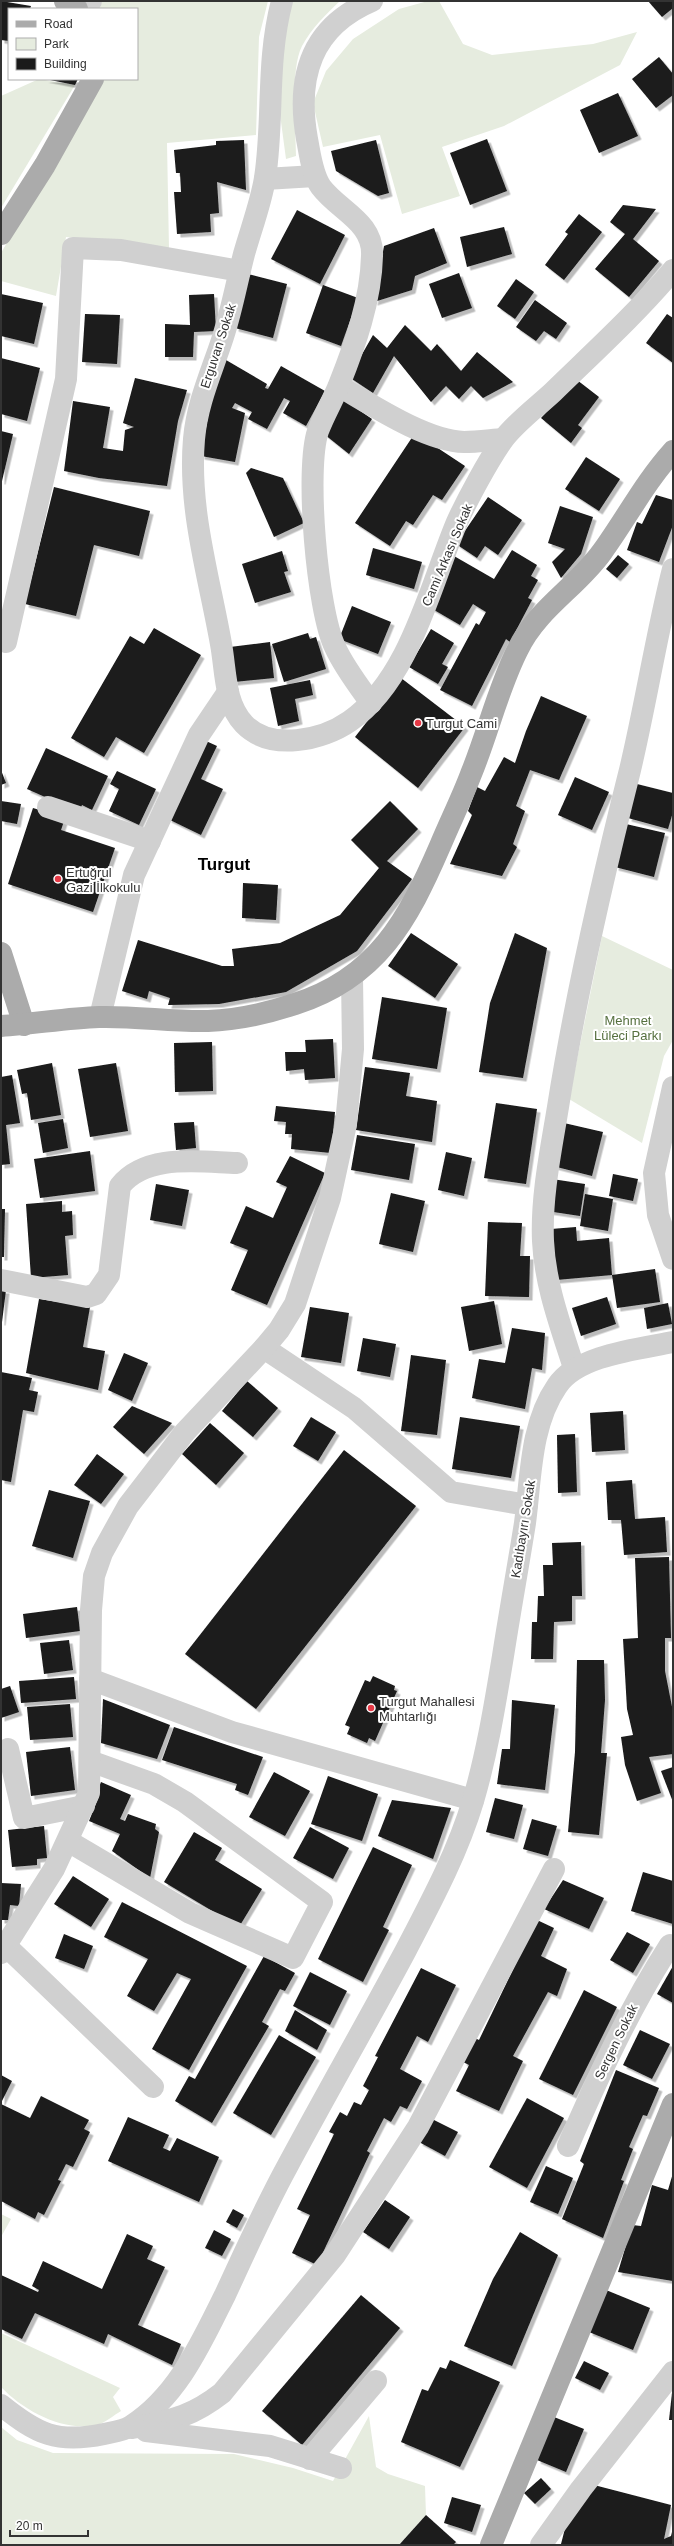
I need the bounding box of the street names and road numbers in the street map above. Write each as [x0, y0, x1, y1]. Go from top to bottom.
street label: Erguvan Sokak [197, 301, 239, 390]
street label: Cami Arkası Sokak [419, 501, 476, 608]
street label: Kadıbayırı Sokak [508, 1478, 538, 1579]
street label: Sergen Sokak [591, 2002, 641, 2082]

